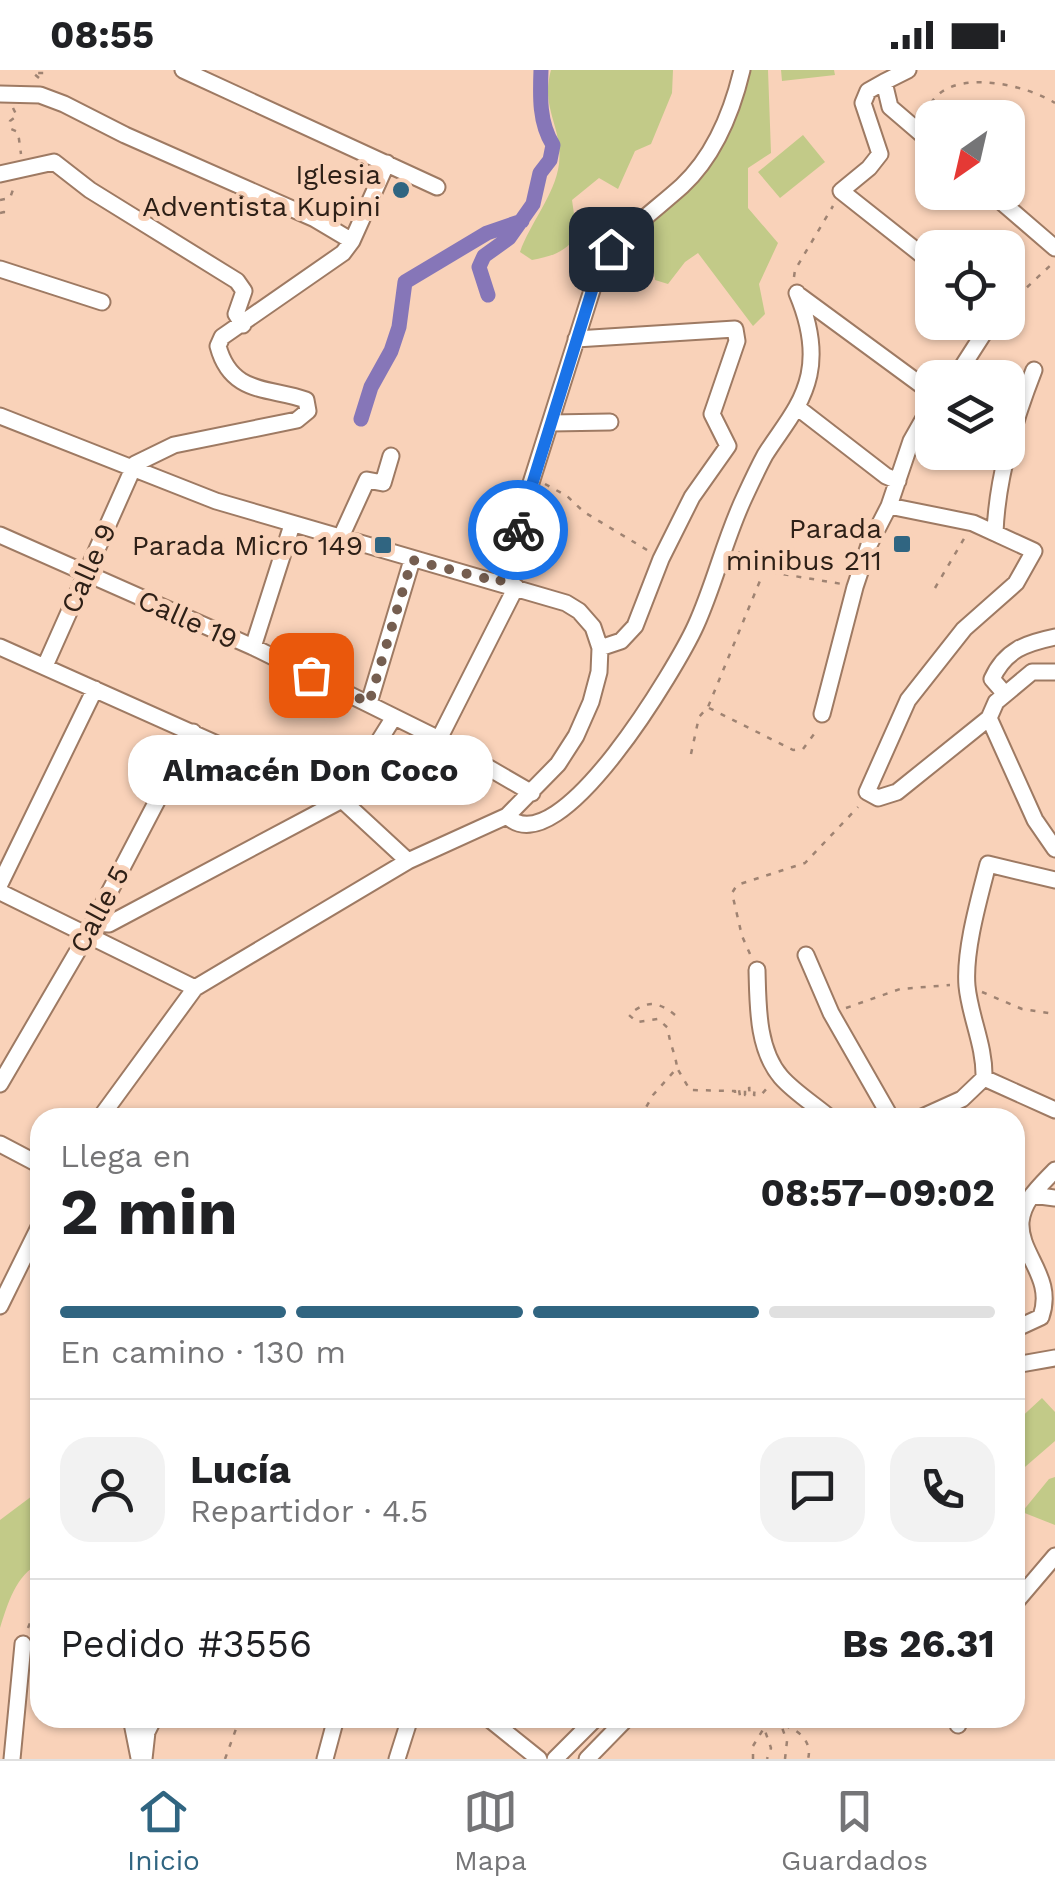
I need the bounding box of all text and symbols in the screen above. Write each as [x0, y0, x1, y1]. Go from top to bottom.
text: 08:55 [50, 13, 154, 57]
north arrow [915, 100, 1025, 210]
map controls [915, 100, 1025, 470]
place label: Iglesia Adventista Kupini [142, 158, 381, 223]
marker: Iglesia Adventista Kupini [390, 179, 412, 201]
pin [569, 207, 654, 292]
icon: home [584, 222, 639, 277]
button: locate [915, 230, 1025, 340]
button: layers [915, 360, 1025, 470]
courier [468, 480, 568, 580]
icon: bike [491, 503, 546, 558]
place label: Parada minibus 211 [726, 512, 882, 577]
street label: Calle 9 [54, 518, 123, 618]
place label: Parada Micro 149 [132, 529, 363, 562]
marker: Parada minibus 211 [891, 533, 913, 555]
marker: Parada Micro 149 [372, 534, 394, 556]
street label: Calle 19 [133, 583, 243, 656]
pin [269, 633, 354, 718]
icon: bag [284, 648, 339, 703]
callout: Almacén Don Coco [128, 735, 494, 805]
text: Almacén Don Coco [163, 751, 458, 789]
street label: Calle 5 [63, 860, 136, 959]
text: Llega en [60, 1137, 191, 1175]
text: 08:57–09:02 [761, 1171, 995, 1215]
text: 2 min [60, 1174, 238, 1250]
text: En camino · 130 m [60, 1333, 346, 1371]
button: person [60, 1437, 165, 1542]
button: chat [760, 1437, 865, 1542]
button: phone [890, 1437, 995, 1542]
text: Lucía [190, 1448, 291, 1492]
text: Repartidor · 4.5 [190, 1492, 428, 1530]
text: Pedido #3556 [60, 1622, 312, 1666]
text: Bs 26.31 [842, 1622, 995, 1666]
tab: Inicio [127, 1784, 200, 1877]
tab: Mapa [454, 1784, 527, 1877]
tab: Guardados [781, 1784, 928, 1877]

